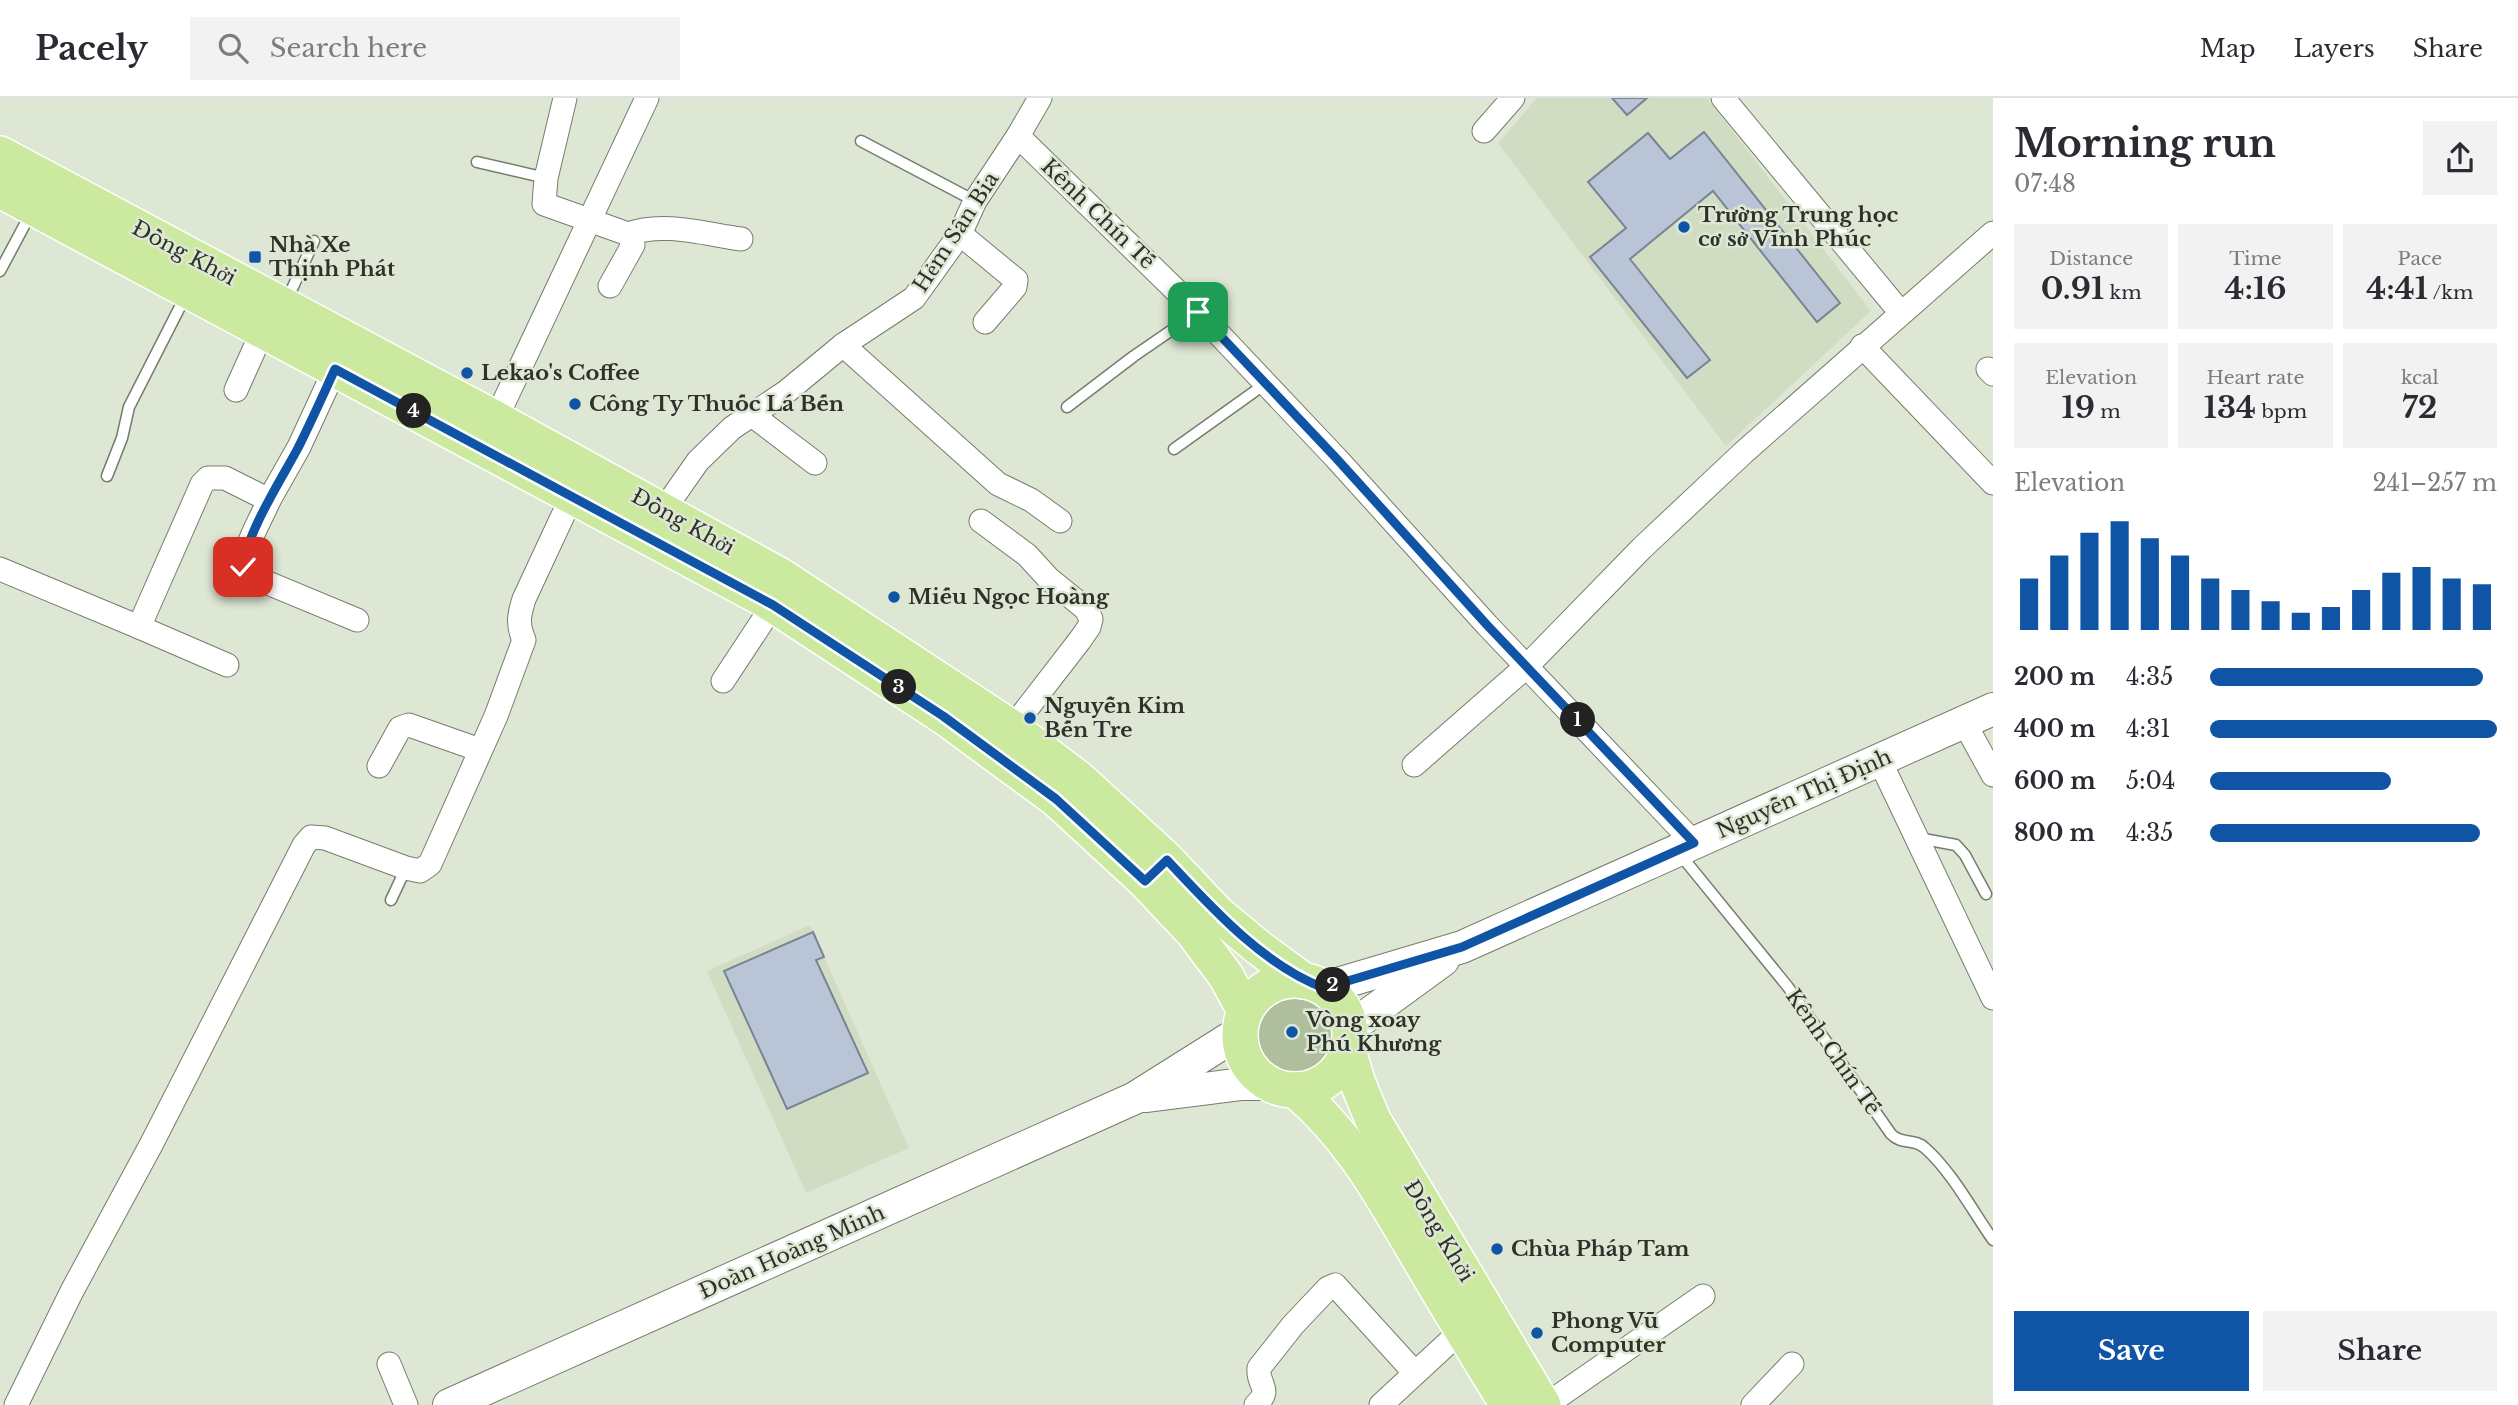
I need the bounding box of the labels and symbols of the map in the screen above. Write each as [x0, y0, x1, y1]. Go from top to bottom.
street label: Kênh Chín Tế [1036, 153, 1160, 275]
street label: Hẻm Sân Bia [908, 167, 1005, 297]
place label: Trường Trung học cơ sở Vĩnh Phúc [1698, 202, 1899, 252]
street label: Đồng Khởi [127, 215, 241, 291]
marker: Trường Trung học cơ sở Vĩnh Phúc [1676, 219, 1692, 235]
place label: Nhà Xe Thịnh Phát [269, 232, 395, 282]
marker: Nhà Xe Thịnh Phát [247, 249, 263, 265]
pin [1168, 282, 1228, 342]
place label: Lekao's Coffee [481, 360, 640, 386]
marker: Lekao's Coffee [459, 365, 475, 381]
place label: Công Ty Thuốc Lá Bến [589, 391, 844, 417]
pin: 4 [396, 394, 432, 428]
marker: Công Ty Thuốc Lá Bến [567, 396, 583, 412]
street label: Đồng Khởi [627, 483, 739, 561]
pin [213, 537, 273, 597]
place label: Miếu Ngọc Hoàng [908, 584, 1110, 610]
marker: Miếu Ngọc Hoàng [886, 589, 902, 605]
pin: 3 [881, 670, 916, 704]
place label: Nguyễn Kim Bến Tre [1044, 693, 1185, 743]
pin: 1 [1560, 702, 1596, 738]
marker: Nguyễn Kim Bến Tre [1022, 710, 1038, 726]
street label: Nguyễn Thị Định [1712, 744, 1896, 844]
pin: 2 [1316, 968, 1350, 1002]
street label: Kênh Chín Tế [1780, 984, 1886, 1120]
place label: Vòng xoay Phú Khương [1305, 1007, 1442, 1057]
marker: Vòng xoay Phú Khương [1284, 1024, 1300, 1040]
street label: Đồng Khởi [1398, 1175, 1480, 1287]
street label: Đoàn Hoàng Minh [695, 1199, 889, 1305]
place label: Chùa Pháp Tam [1511, 1236, 1690, 1262]
marker: Chùa Pháp Tam [1489, 1241, 1505, 1257]
place label: Phong Vũ Computer [1551, 1308, 1666, 1358]
marker: Phong Vũ Computer [1529, 1325, 1545, 1341]

